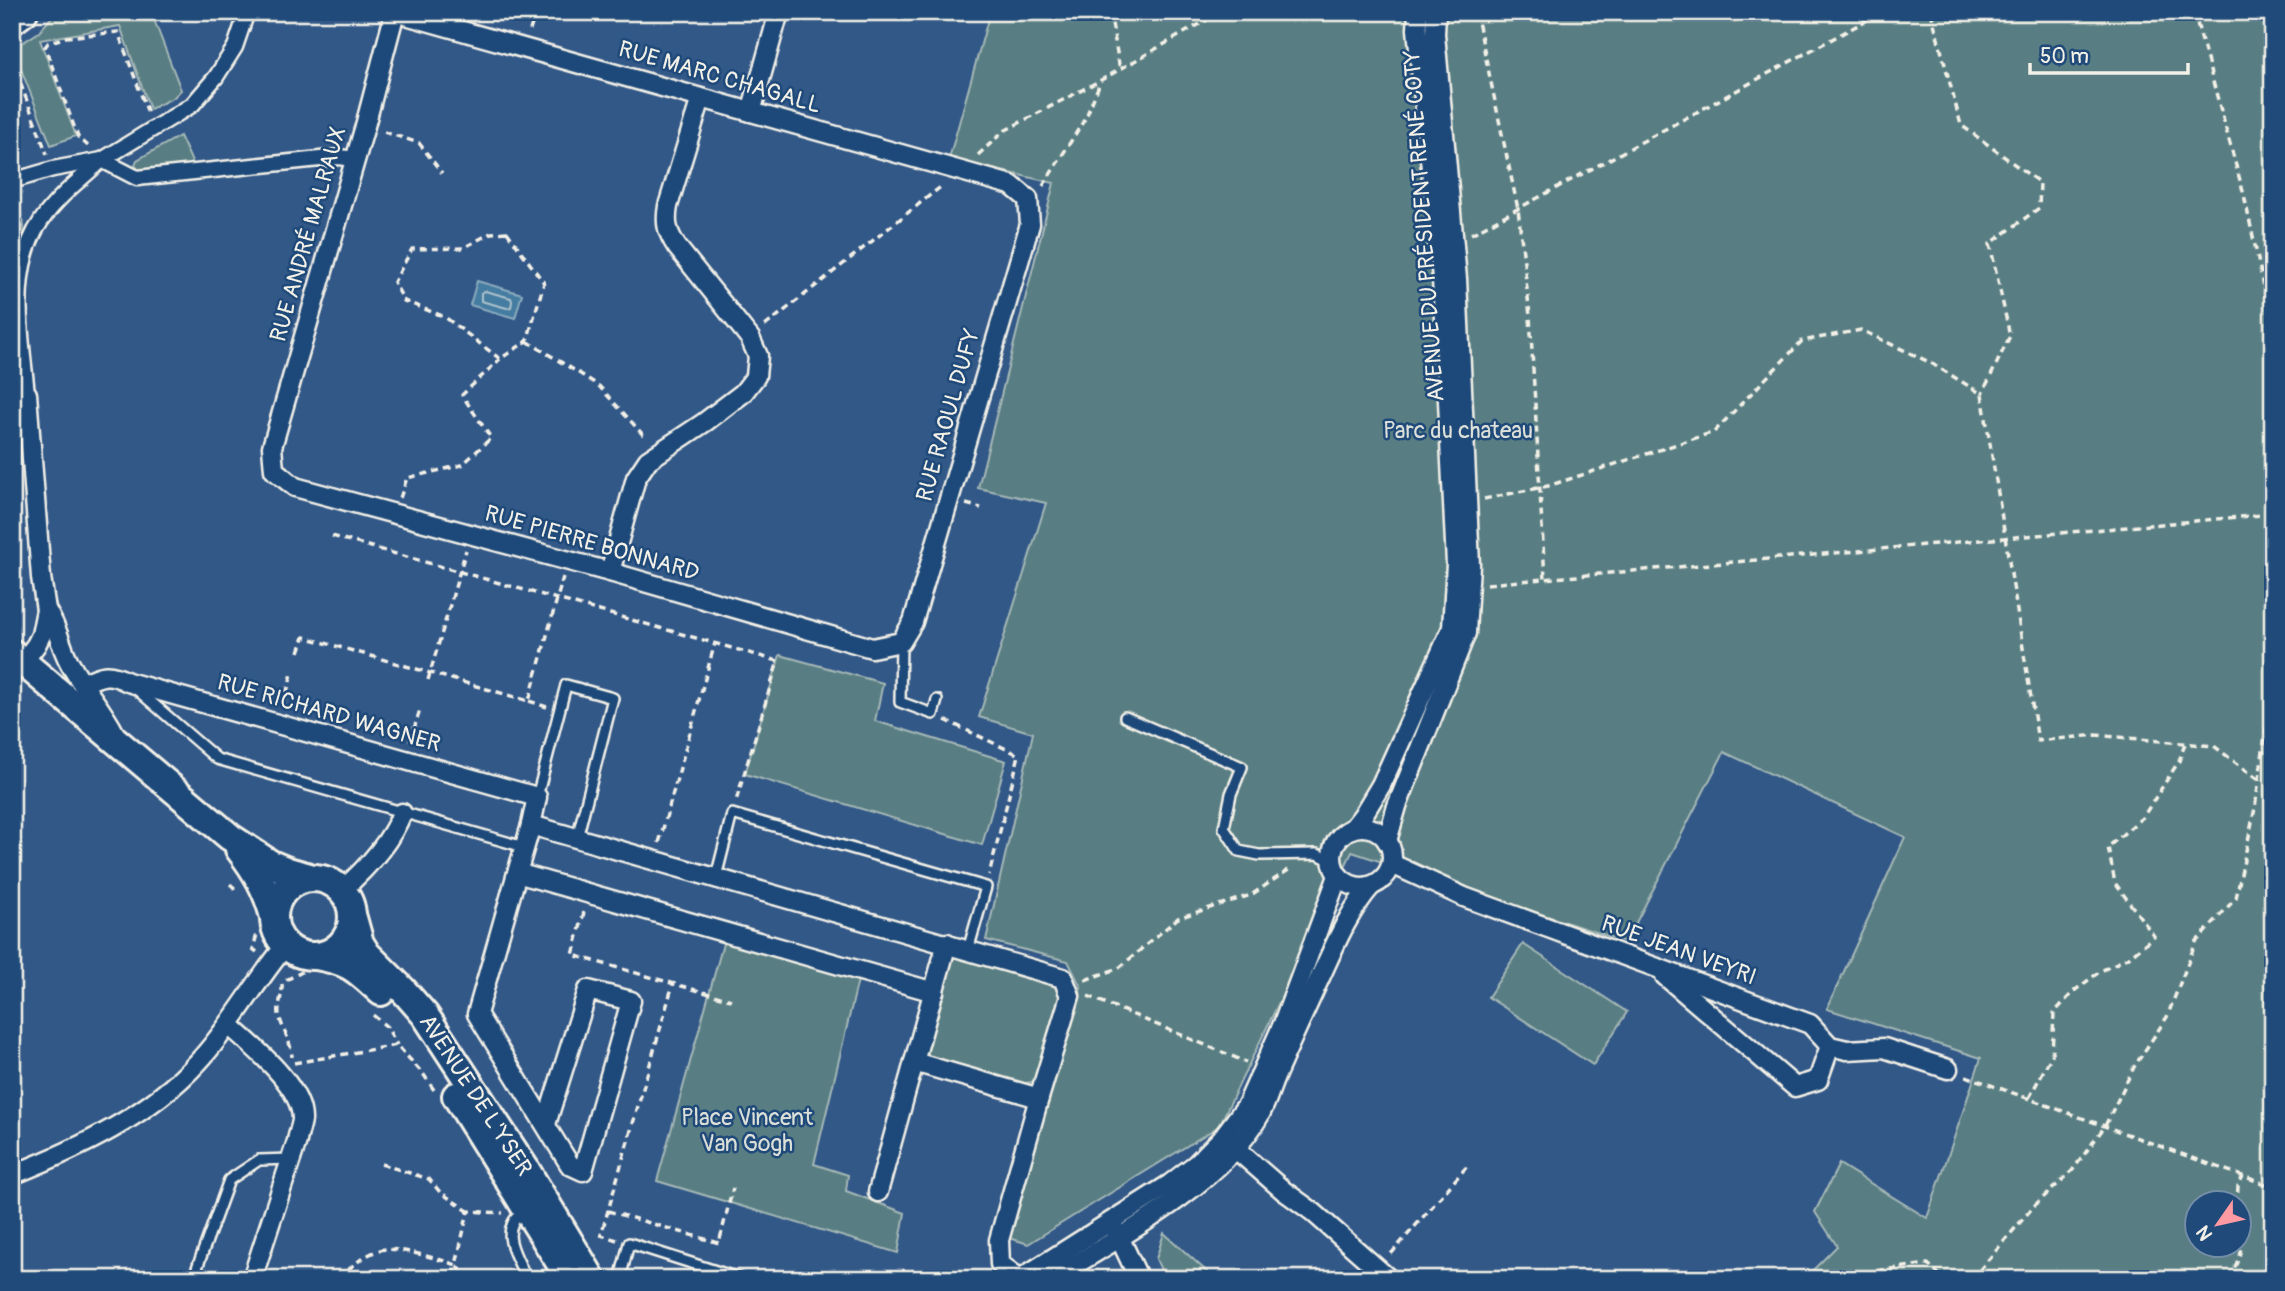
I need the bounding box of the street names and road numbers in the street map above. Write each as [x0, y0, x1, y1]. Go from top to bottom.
street label: RUE MARC CHAGALL [615, 34, 825, 120]
street label: AVENUE DU PRÉSIDENT RENÉ COTY [1397, 49, 1451, 403]
street label: RUE ANDRÉ MALRAUX [263, 123, 353, 345]
street label: RUE RAOUL DUFY [909, 325, 987, 505]
street label: RUE PIERRE BONNARD [481, 499, 703, 587]
street label: RUE RICHARD WAGNER [214, 667, 444, 759]
street label: RUE JEAN VEYRI [1598, 909, 1760, 991]
street label: AVENUE DE L'YSER [413, 1009, 539, 1181]

